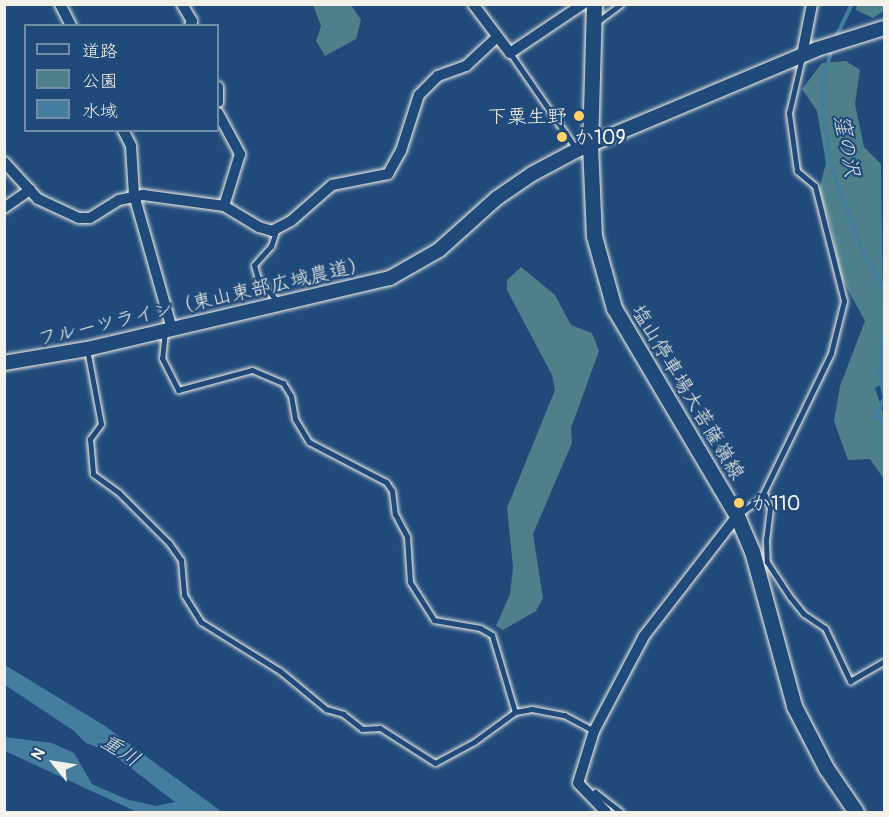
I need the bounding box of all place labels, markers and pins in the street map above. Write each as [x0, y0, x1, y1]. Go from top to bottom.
place label: 下粟生野 [487, 104, 567, 128]
marker: 下粟生野 [572, 109, 586, 123]
place label: か109 [574, 125, 626, 149]
marker: か109 [555, 130, 569, 144]
place label: か110 [751, 491, 800, 515]
marker: か110 [732, 496, 746, 510]

